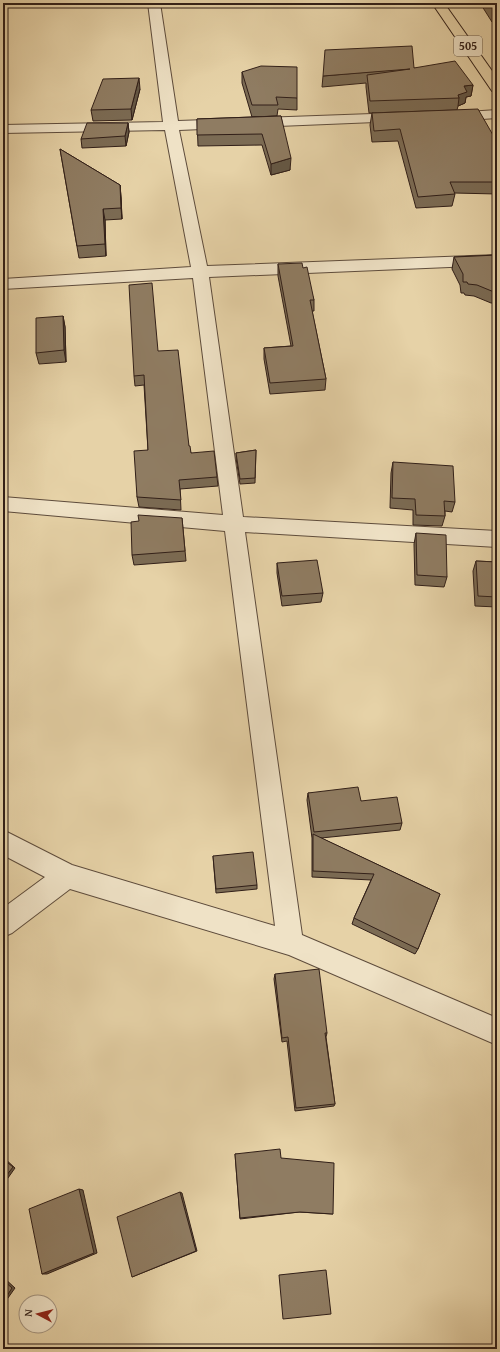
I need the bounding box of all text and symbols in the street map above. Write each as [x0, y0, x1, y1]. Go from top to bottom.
road number: 505 [454, 36, 482, 56]
north arrow [18, 1294, 58, 1334]
text: N [20, 1308, 37, 1317]

